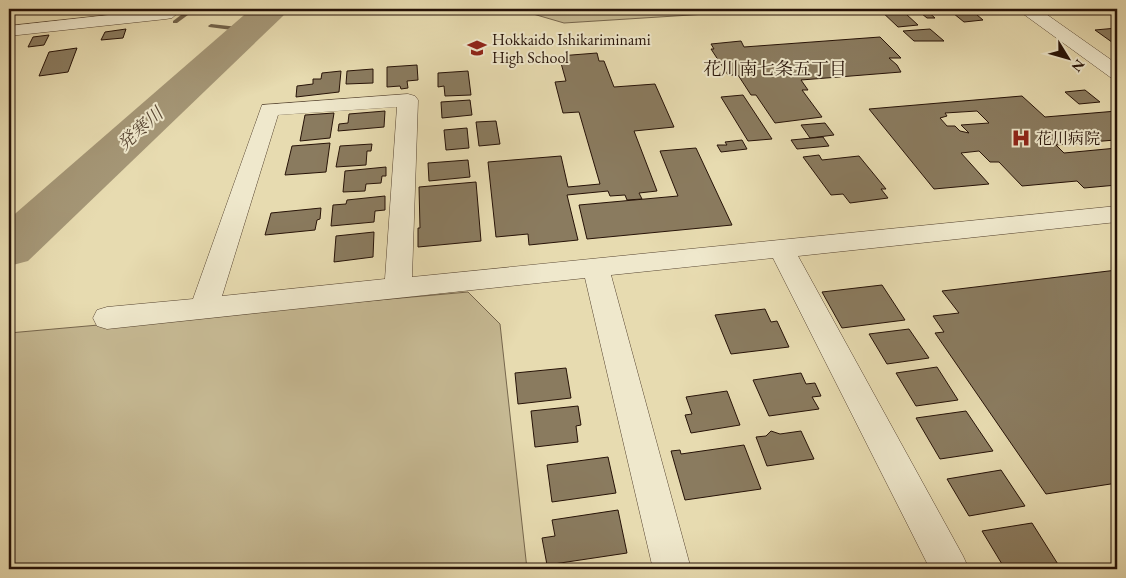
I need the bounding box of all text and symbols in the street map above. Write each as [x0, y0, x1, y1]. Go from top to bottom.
place label: Hokkaido Ishikariminami High School [492, 29, 651, 68]
north arrow [1044, 32, 1094, 82]
school or university icon: Hokkaido Ishikariminami High School [466, 37, 488, 59]
text: N [1067, 56, 1089, 76]
district label: 花川南七条五丁目 [703, 57, 847, 80]
water label: 発寒川 [112, 101, 169, 155]
hospital icon: 花川病院 [1010, 127, 1032, 149]
place label: 花川病院 [1036, 128, 1100, 149]

